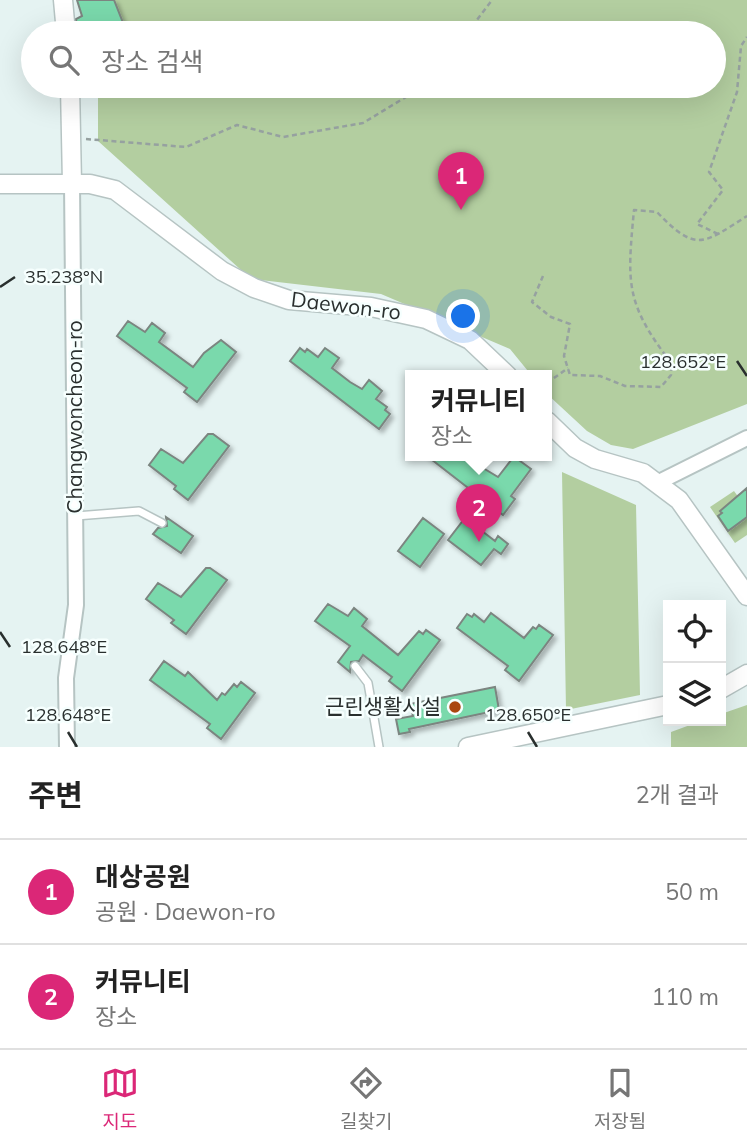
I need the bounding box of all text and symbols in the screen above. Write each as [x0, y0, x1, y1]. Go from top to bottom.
search box [21, 21, 726, 98]
icon: search [45, 41, 83, 79]
text: 장소 검색 [101, 45, 203, 78]
pin: 1 [438, 152, 484, 210]
text: 35.238°N [25, 265, 103, 288]
street label: Daewon-ro [290, 285, 403, 325]
your location [446, 299, 480, 333]
street label: Changwoncheon-ro [61, 320, 87, 514]
text: 128.652°E [640, 350, 726, 373]
popup [405, 370, 552, 461]
text: 커뮤니티 [431, 384, 526, 417]
text: 장소 [431, 421, 473, 450]
pin: 2 [456, 484, 502, 542]
map controls [663, 600, 726, 726]
button: locate [663, 600, 726, 663]
text: 128.648°E [21, 635, 107, 658]
button: layers [663, 663, 726, 726]
place label: 근린생활시설 [325, 693, 441, 719]
marker: 근린생활시설 [447, 699, 463, 715]
text: 128.648°E [25, 703, 111, 726]
text: 128.650°E [485, 703, 571, 726]
text: 주변 [28, 776, 83, 814]
text: 2개 결과 [636, 780, 719, 809]
text: 대상공원 [95, 860, 191, 893]
text: 1 [44, 877, 58, 906]
text: 50 m [665, 877, 719, 906]
text: 공원 · Daewon-ro [95, 897, 276, 926]
text: 커뮤니티 [95, 965, 191, 998]
text: 2 [44, 982, 58, 1011]
text: 110 m [651, 982, 719, 1011]
text: 장소 [95, 1002, 137, 1031]
tab: 지도 [101, 1064, 139, 1133]
tab: 길찾기 [340, 1064, 392, 1133]
tab: 저장됨 [594, 1064, 646, 1133]

